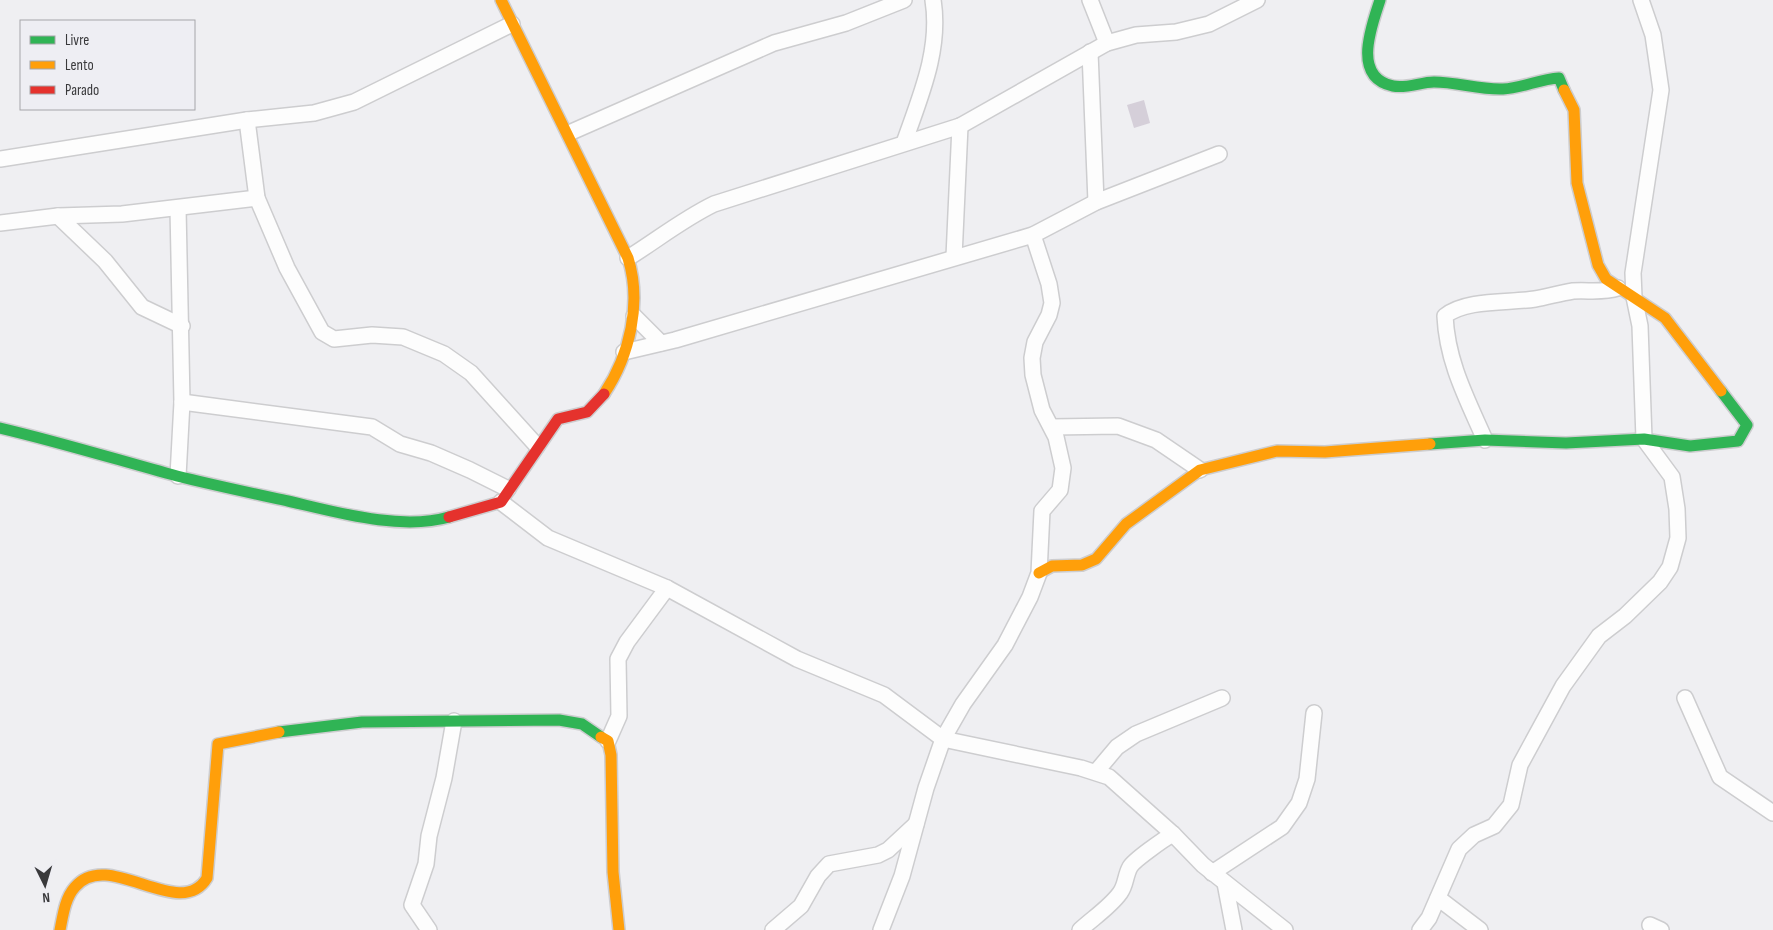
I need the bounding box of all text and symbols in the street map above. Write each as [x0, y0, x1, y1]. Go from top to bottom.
legend [20, 20, 195, 110]
text: Livre [65, 31, 89, 50]
text: Lento [65, 56, 94, 75]
text: Parado [65, 81, 99, 100]
north arrow [20, 860, 70, 910]
text: N [42, 889, 51, 906]

